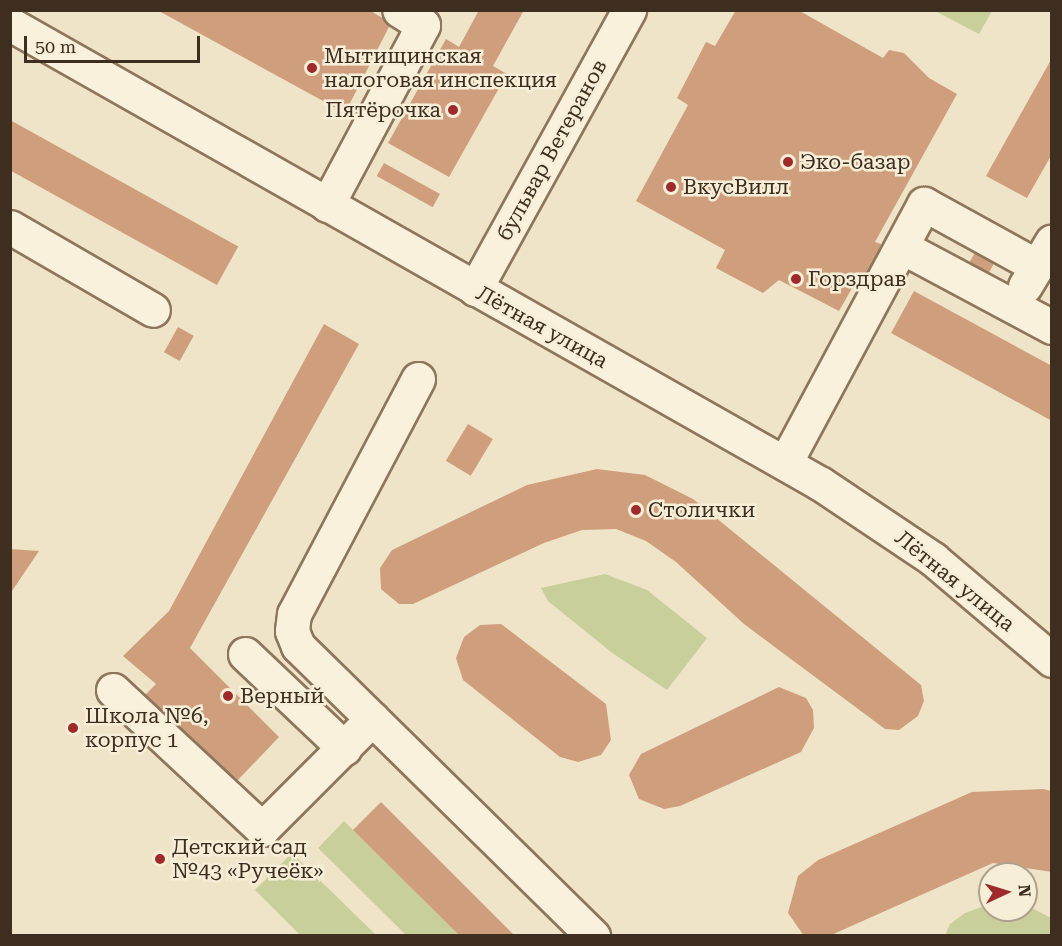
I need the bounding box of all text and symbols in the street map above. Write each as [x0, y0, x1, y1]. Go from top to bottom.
scale bar [27, 24, 202, 62]
text: 50 m [35, 36, 76, 57]
place label: Мытищинская налоговая инспекция [324, 43, 557, 93]
street label: бульвар Ветеранов [492, 55, 612, 245]
marker: Мытищинская налоговая инспекция [305, 61, 319, 75]
place label: Пятёрочка [325, 97, 441, 123]
marker: Пятёрочка [446, 103, 460, 117]
place label: Эко-базар [800, 149, 910, 175]
marker: Эко-базар [781, 155, 795, 169]
place label: ВкусВилл [683, 174, 789, 200]
marker: ВкусВилл [664, 180, 678, 194]
place label: Горздрав [808, 266, 907, 292]
marker: Горздрав [789, 272, 803, 286]
street label: Лётная улица [472, 281, 612, 373]
place label: Столички [648, 497, 755, 523]
marker: Столички [629, 503, 643, 517]
street label: Лётная улица [890, 525, 1020, 637]
place label: Верный [240, 683, 324, 709]
marker: Верный [221, 689, 235, 703]
place label: Школа №6, корпус 1 [85, 703, 209, 753]
marker: Школа №6, корпус 1 [66, 721, 80, 735]
place label: Детский сад №43 «Ручеёк» [172, 834, 324, 884]
marker: Детский сад №43 «Ручеёк» [153, 852, 167, 866]
north arrow [978, 862, 1038, 922]
text: N [1015, 884, 1034, 898]

